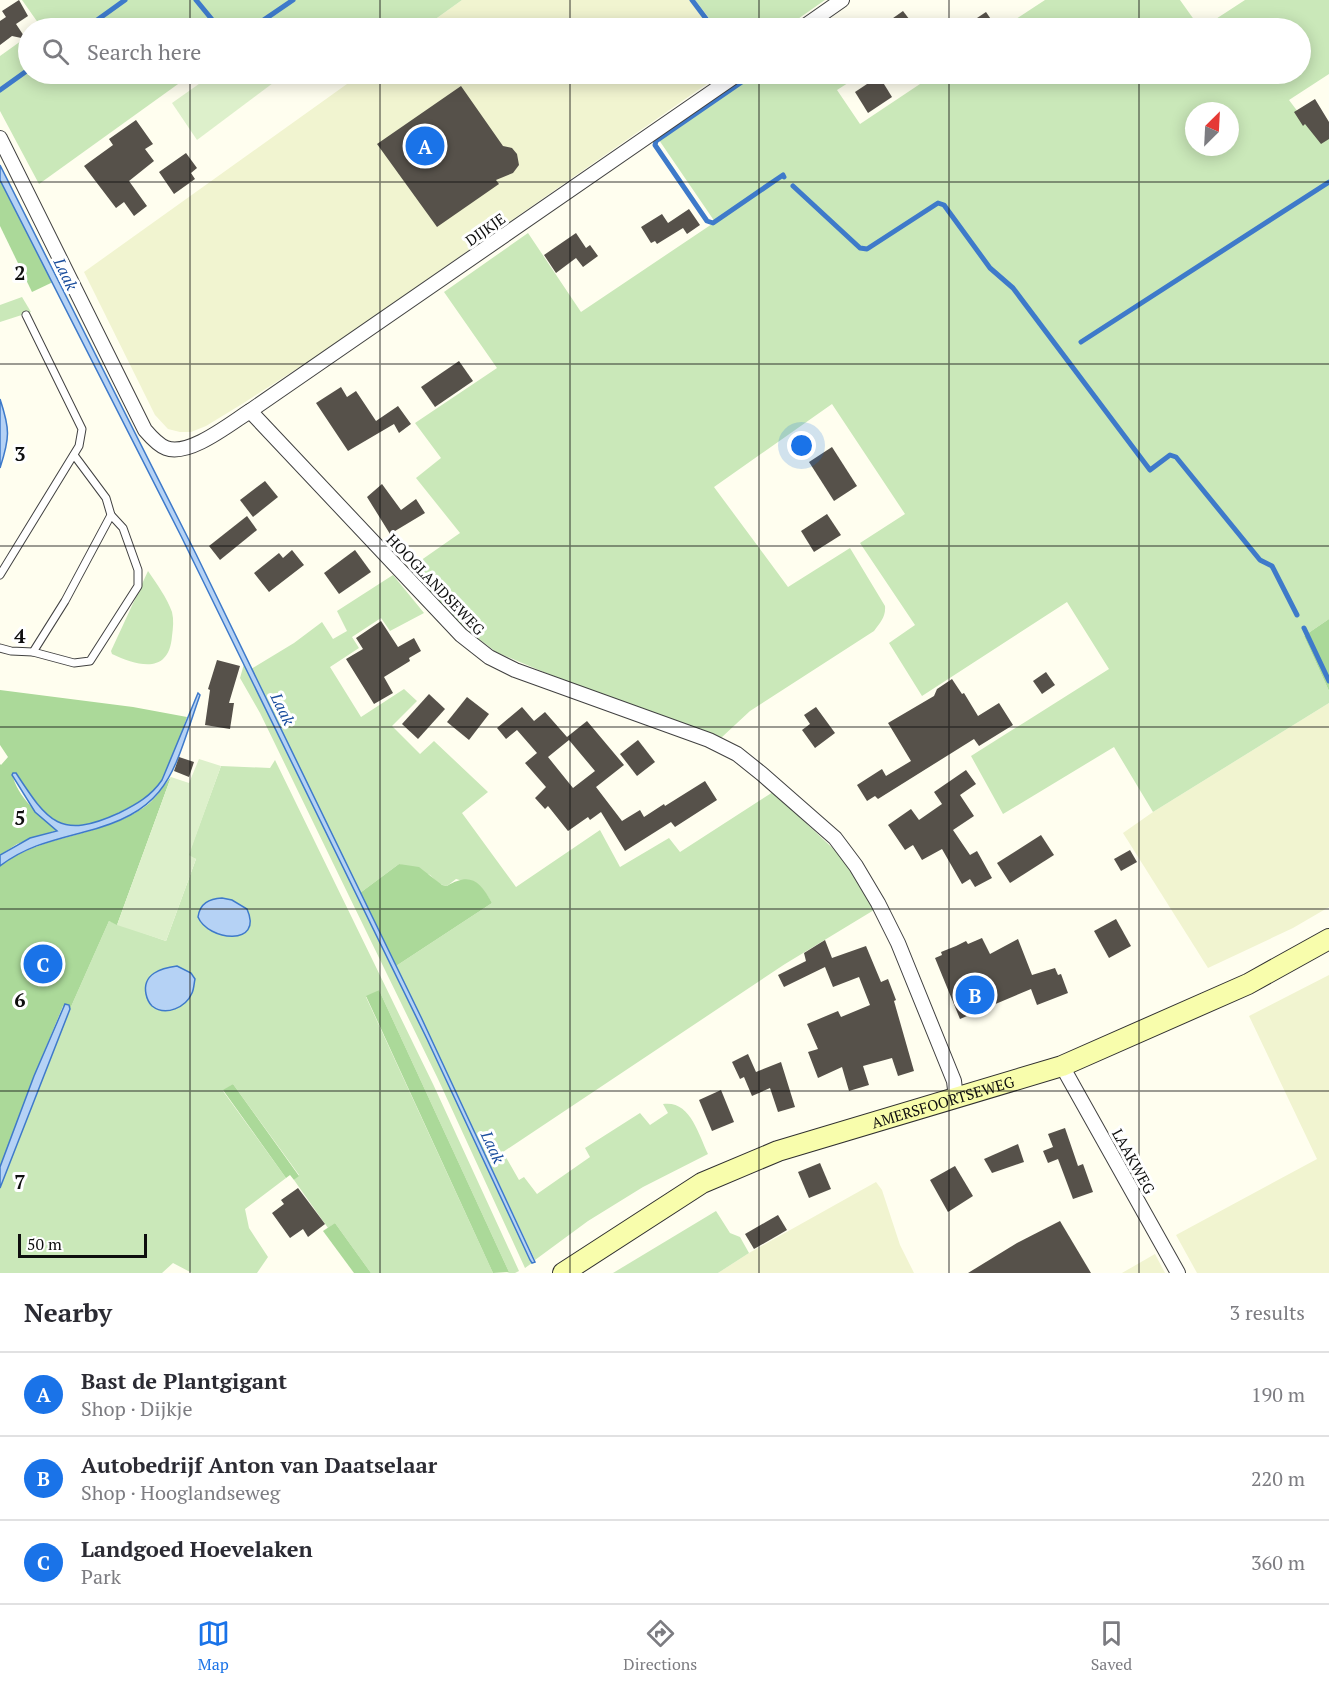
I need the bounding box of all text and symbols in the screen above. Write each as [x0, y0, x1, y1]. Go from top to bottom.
search box [18, 18, 1311, 84]
icon: search [39, 35, 72, 68]
text: Search here [87, 37, 201, 66]
north arrow [1185, 102, 1239, 156]
pin: A [406, 124, 444, 168]
street label: DIJKJE [461, 208, 509, 250]
water label: Laak [48, 253, 83, 294]
text: 2 [14, 259, 26, 286]
your location [787, 431, 816, 460]
text: 3 [14, 440, 26, 467]
street label: HOOGLANDSEWEG [382, 529, 490, 639]
text: 4 [14, 622, 26, 649]
water label: Laak [265, 688, 300, 729]
text: 5 [14, 804, 26, 831]
pin: C [24, 942, 63, 986]
pin: B [956, 972, 994, 1018]
text: 6 [14, 986, 26, 1013]
street label: AMERSFOORTSEWEG [869, 1071, 1017, 1132]
street label: LAAKWEG [1108, 1125, 1160, 1198]
water label: Laak [476, 1126, 510, 1167]
text: 7 [14, 1168, 26, 1195]
scale bar [18, 1231, 147, 1258]
text: 50 m [27, 1233, 62, 1255]
text: Nearby [24, 1295, 112, 1329]
text: 3 results [1230, 1299, 1305, 1326]
text: Bast de Plantgigant [81, 1366, 287, 1395]
text: A [36, 1381, 51, 1408]
text: 190 m [1251, 1381, 1305, 1408]
text: Shop · Dijkje [81, 1395, 192, 1422]
text: Autobedrijf Anton van Daatselaar [81, 1450, 437, 1479]
text: B [37, 1465, 50, 1492]
text: 220 m [1251, 1465, 1305, 1492]
text: Shop · Hooglandseweg [81, 1479, 280, 1506]
text: Landgoed Hoevelaken [81, 1534, 313, 1563]
text: C [37, 1549, 50, 1576]
text: 360 m [1251, 1549, 1305, 1576]
text: Park [81, 1563, 121, 1590]
tab: Map [197, 1617, 230, 1675]
tab: Directions [623, 1617, 697, 1675]
tab: Saved [1091, 1617, 1132, 1675]

